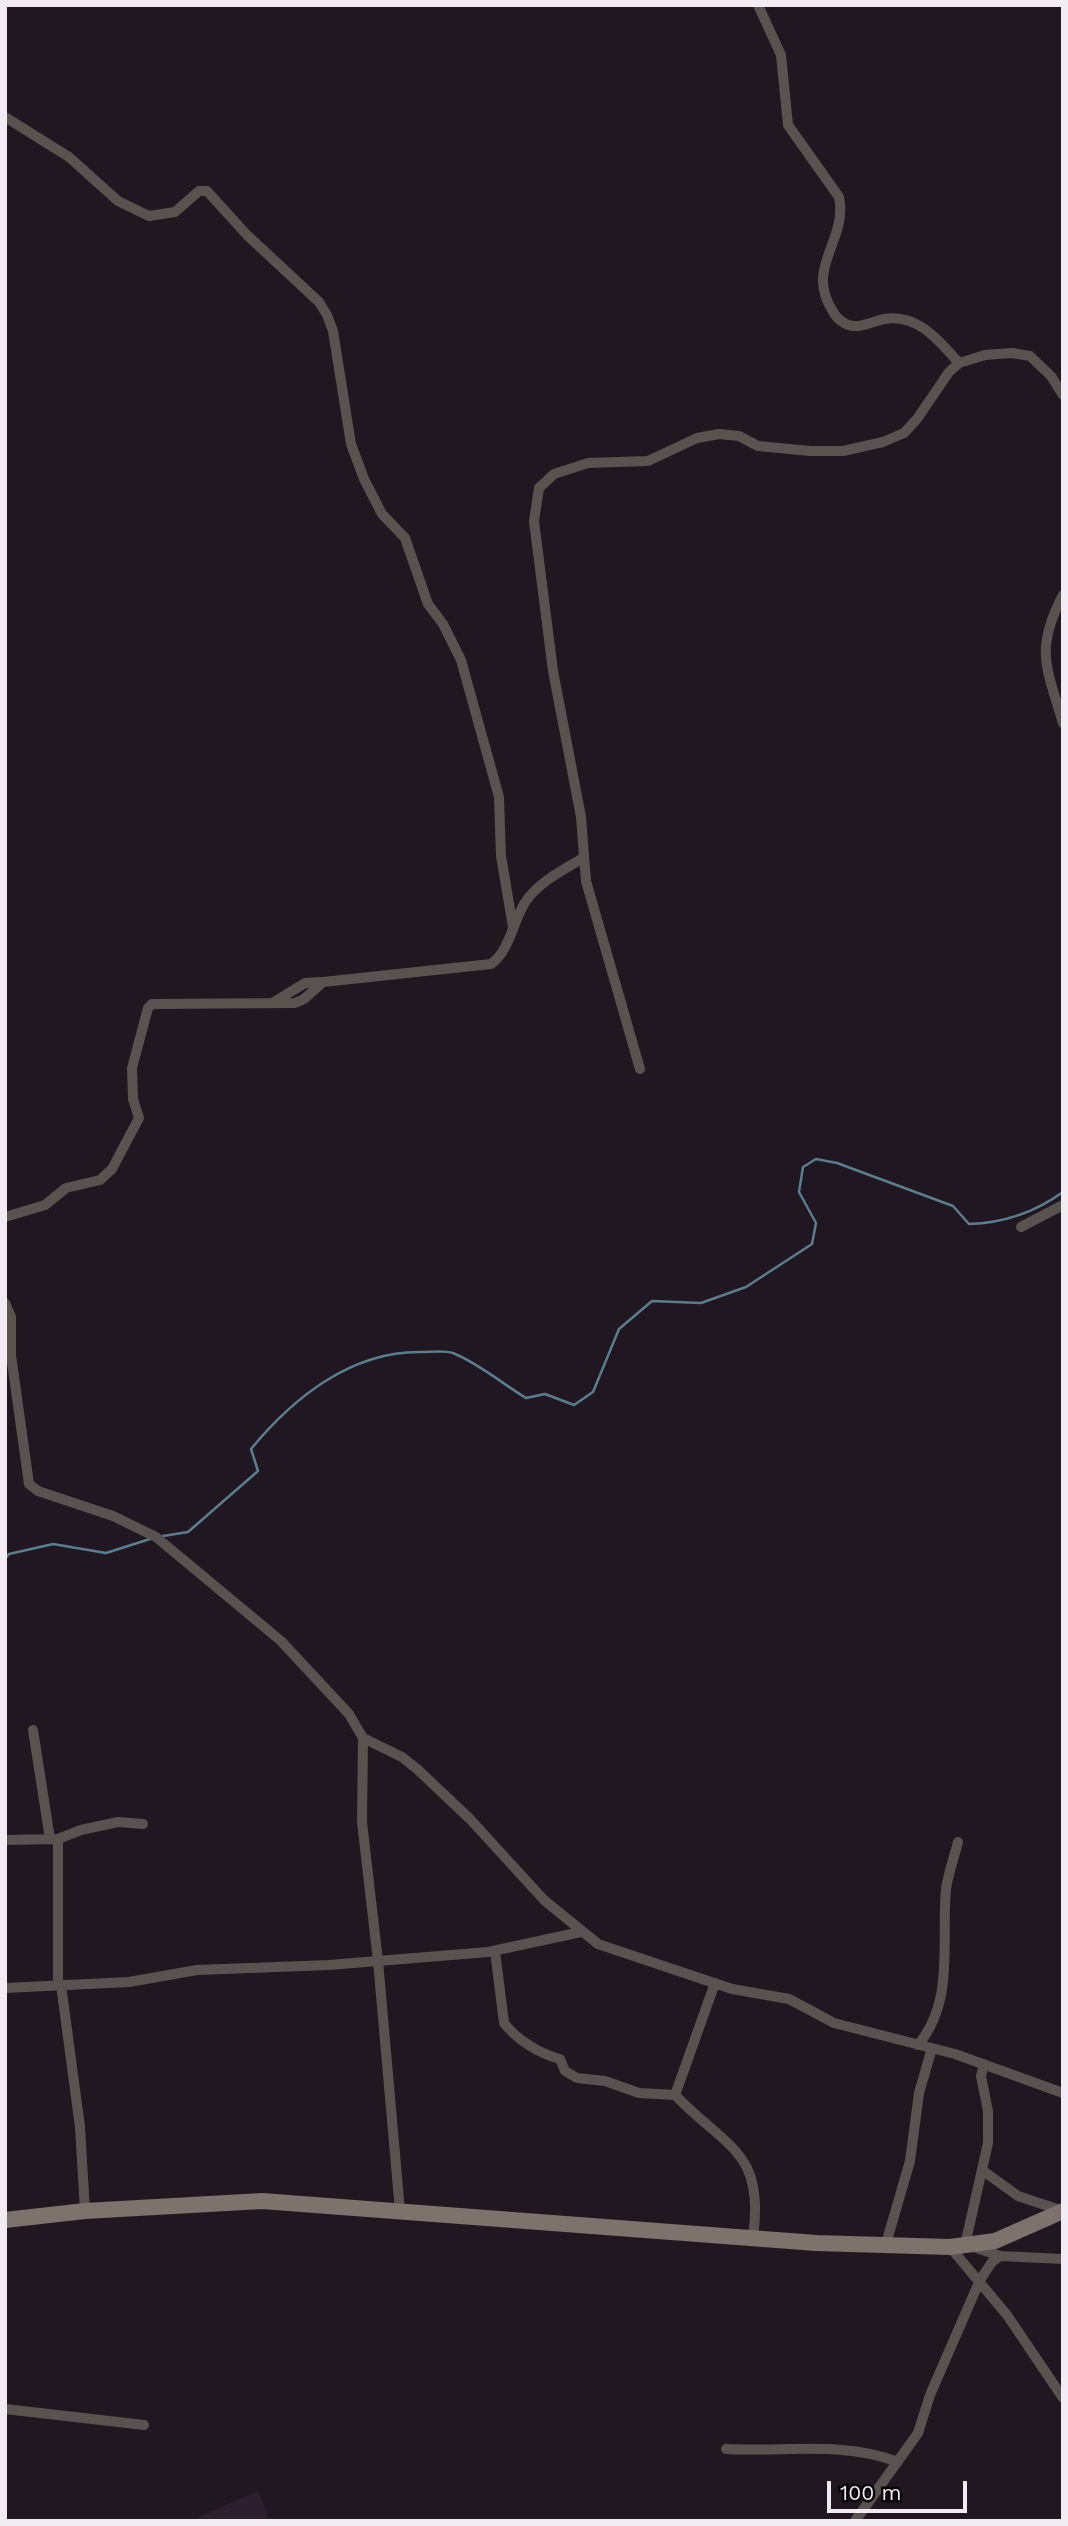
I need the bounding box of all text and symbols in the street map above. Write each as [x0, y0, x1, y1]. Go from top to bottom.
scale bar [830, 2466, 970, 2510]
text: 100 m [840, 2480, 902, 2505]

